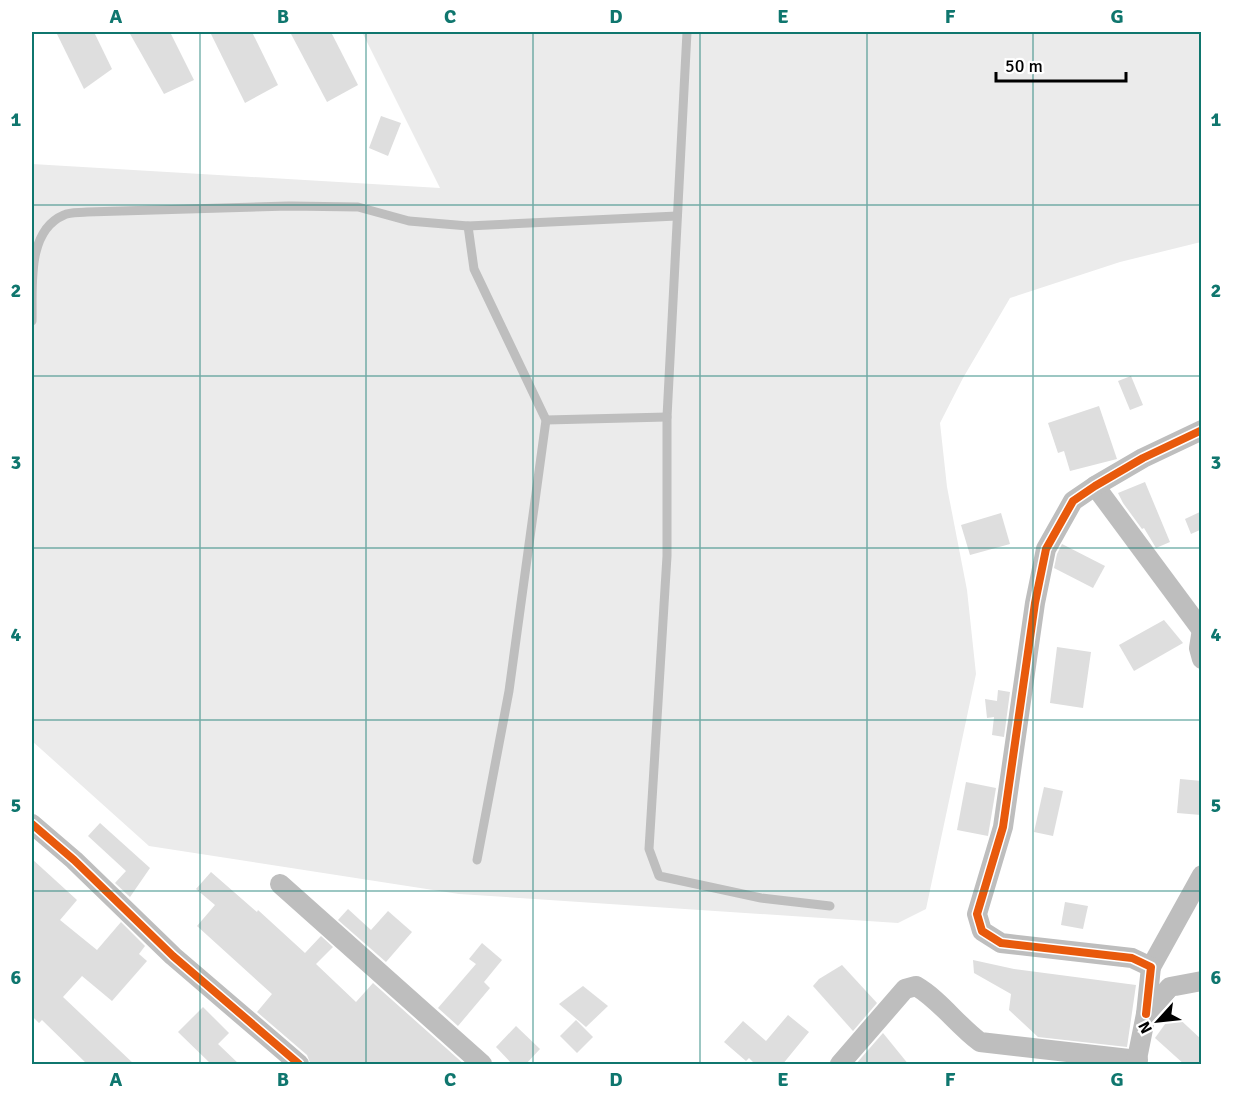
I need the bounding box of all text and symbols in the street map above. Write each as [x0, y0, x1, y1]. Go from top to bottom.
text: A [110, 4, 123, 29]
text: B [277, 4, 289, 29]
text: C [444, 4, 456, 29]
text: D [609, 4, 623, 29]
text: E [777, 4, 789, 29]
text: F [945, 4, 956, 29]
text: G [1110, 4, 1124, 29]
scale bar [996, 45, 1126, 83]
text: 50 m [1005, 55, 1043, 77]
text: 1 [11, 107, 22, 132]
text: 1 [1211, 107, 1222, 132]
text: 2 [11, 278, 21, 303]
text: 2 [1211, 278, 1221, 303]
text: 3 [11, 450, 21, 475]
text: 3 [1211, 450, 1221, 475]
text: 4 [11, 622, 22, 647]
text: 4 [1211, 622, 1222, 647]
text: 5 [11, 793, 21, 818]
text: 5 [1211, 793, 1221, 818]
text: 6 [11, 965, 22, 990]
text: 6 [1211, 965, 1222, 990]
north arrow [1128, 991, 1188, 1051]
text: N [1134, 1018, 1157, 1037]
text: A [110, 1067, 123, 1092]
text: B [277, 1067, 289, 1092]
text: C [444, 1067, 456, 1092]
text: D [609, 1067, 623, 1092]
text: E [777, 1067, 789, 1092]
text: F [945, 1067, 956, 1092]
text: G [1110, 1067, 1124, 1092]

